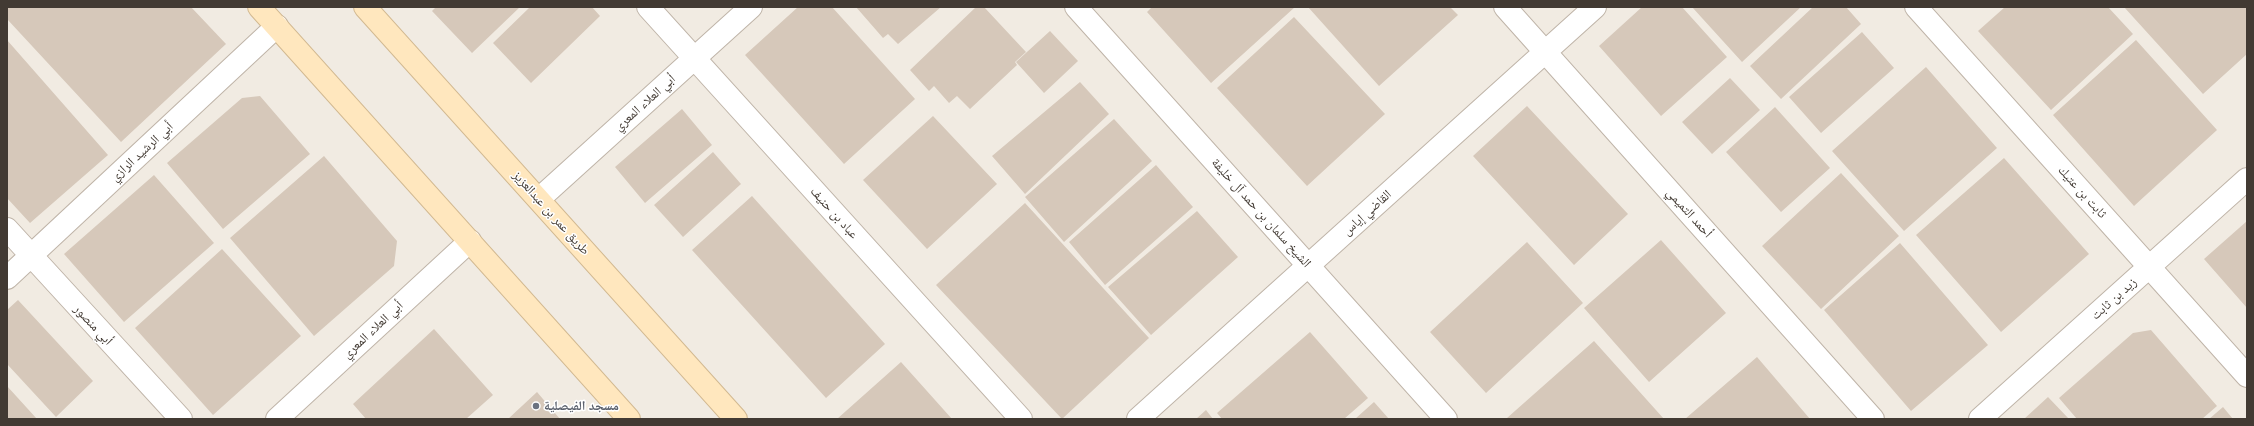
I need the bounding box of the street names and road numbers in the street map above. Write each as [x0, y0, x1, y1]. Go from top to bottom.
street label: أبي العلاء المعري [611, 71, 679, 135]
street label: أبي الرشيد الرازي [107, 119, 177, 185]
street label: الشيخ سلمان بن حمد آل خليفة [1208, 155, 1314, 271]
street label: ثابت بن عتيك [2054, 162, 2110, 222]
street label: طريق عمر بن عبدالعزيز [509, 168, 593, 258]
street label: عباد بن حنيف [807, 184, 861, 242]
street label: أحمد التميمي [1663, 185, 1715, 241]
street label: القاضي إياس [1339, 187, 1395, 239]
street label: زيد بن ثابت [2088, 275, 2140, 323]
street label: أبي العلاء المعري [339, 298, 407, 362]
street label: أبي منصور [70, 301, 116, 349]

